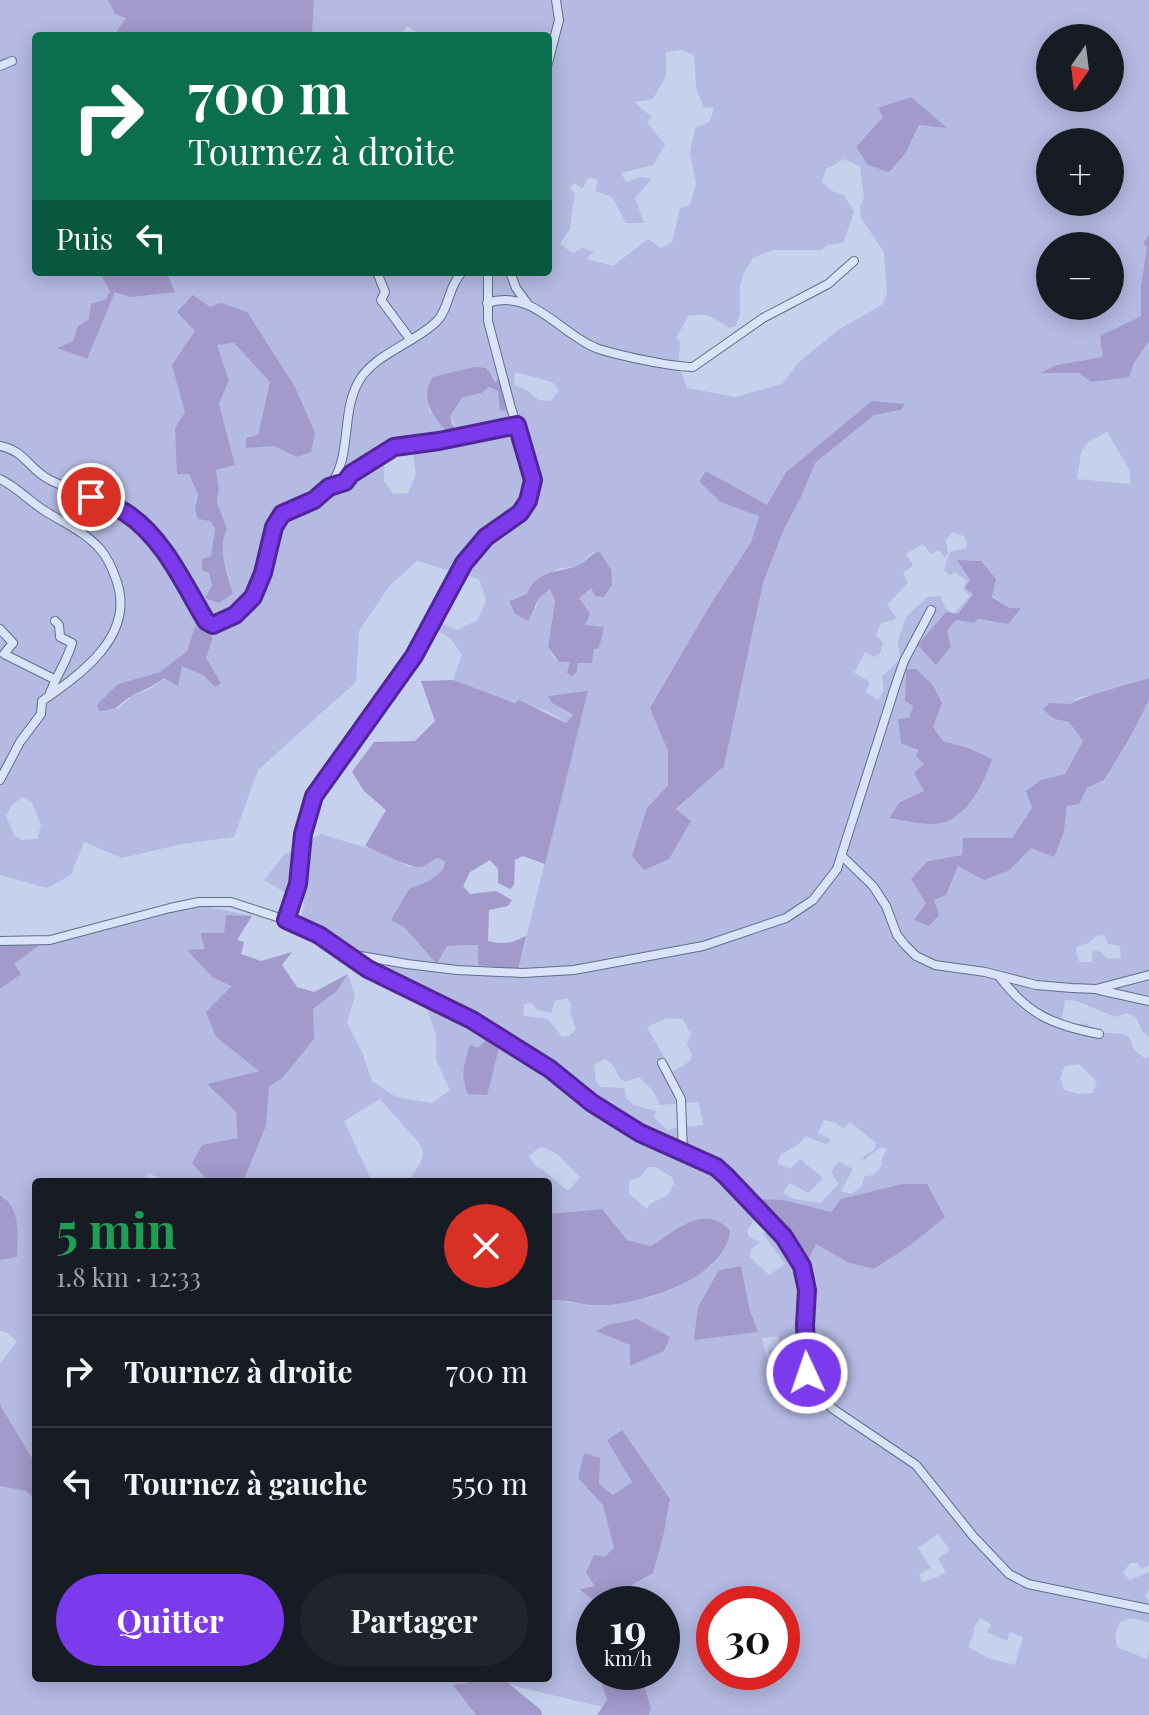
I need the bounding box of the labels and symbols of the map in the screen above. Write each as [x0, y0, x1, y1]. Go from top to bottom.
north arrow [1036, 24, 1124, 112]
pin [57, 463, 125, 531]
position arrow [765, 1331, 849, 1415]
speed limit sign: 30 [696, 1586, 800, 1690]

